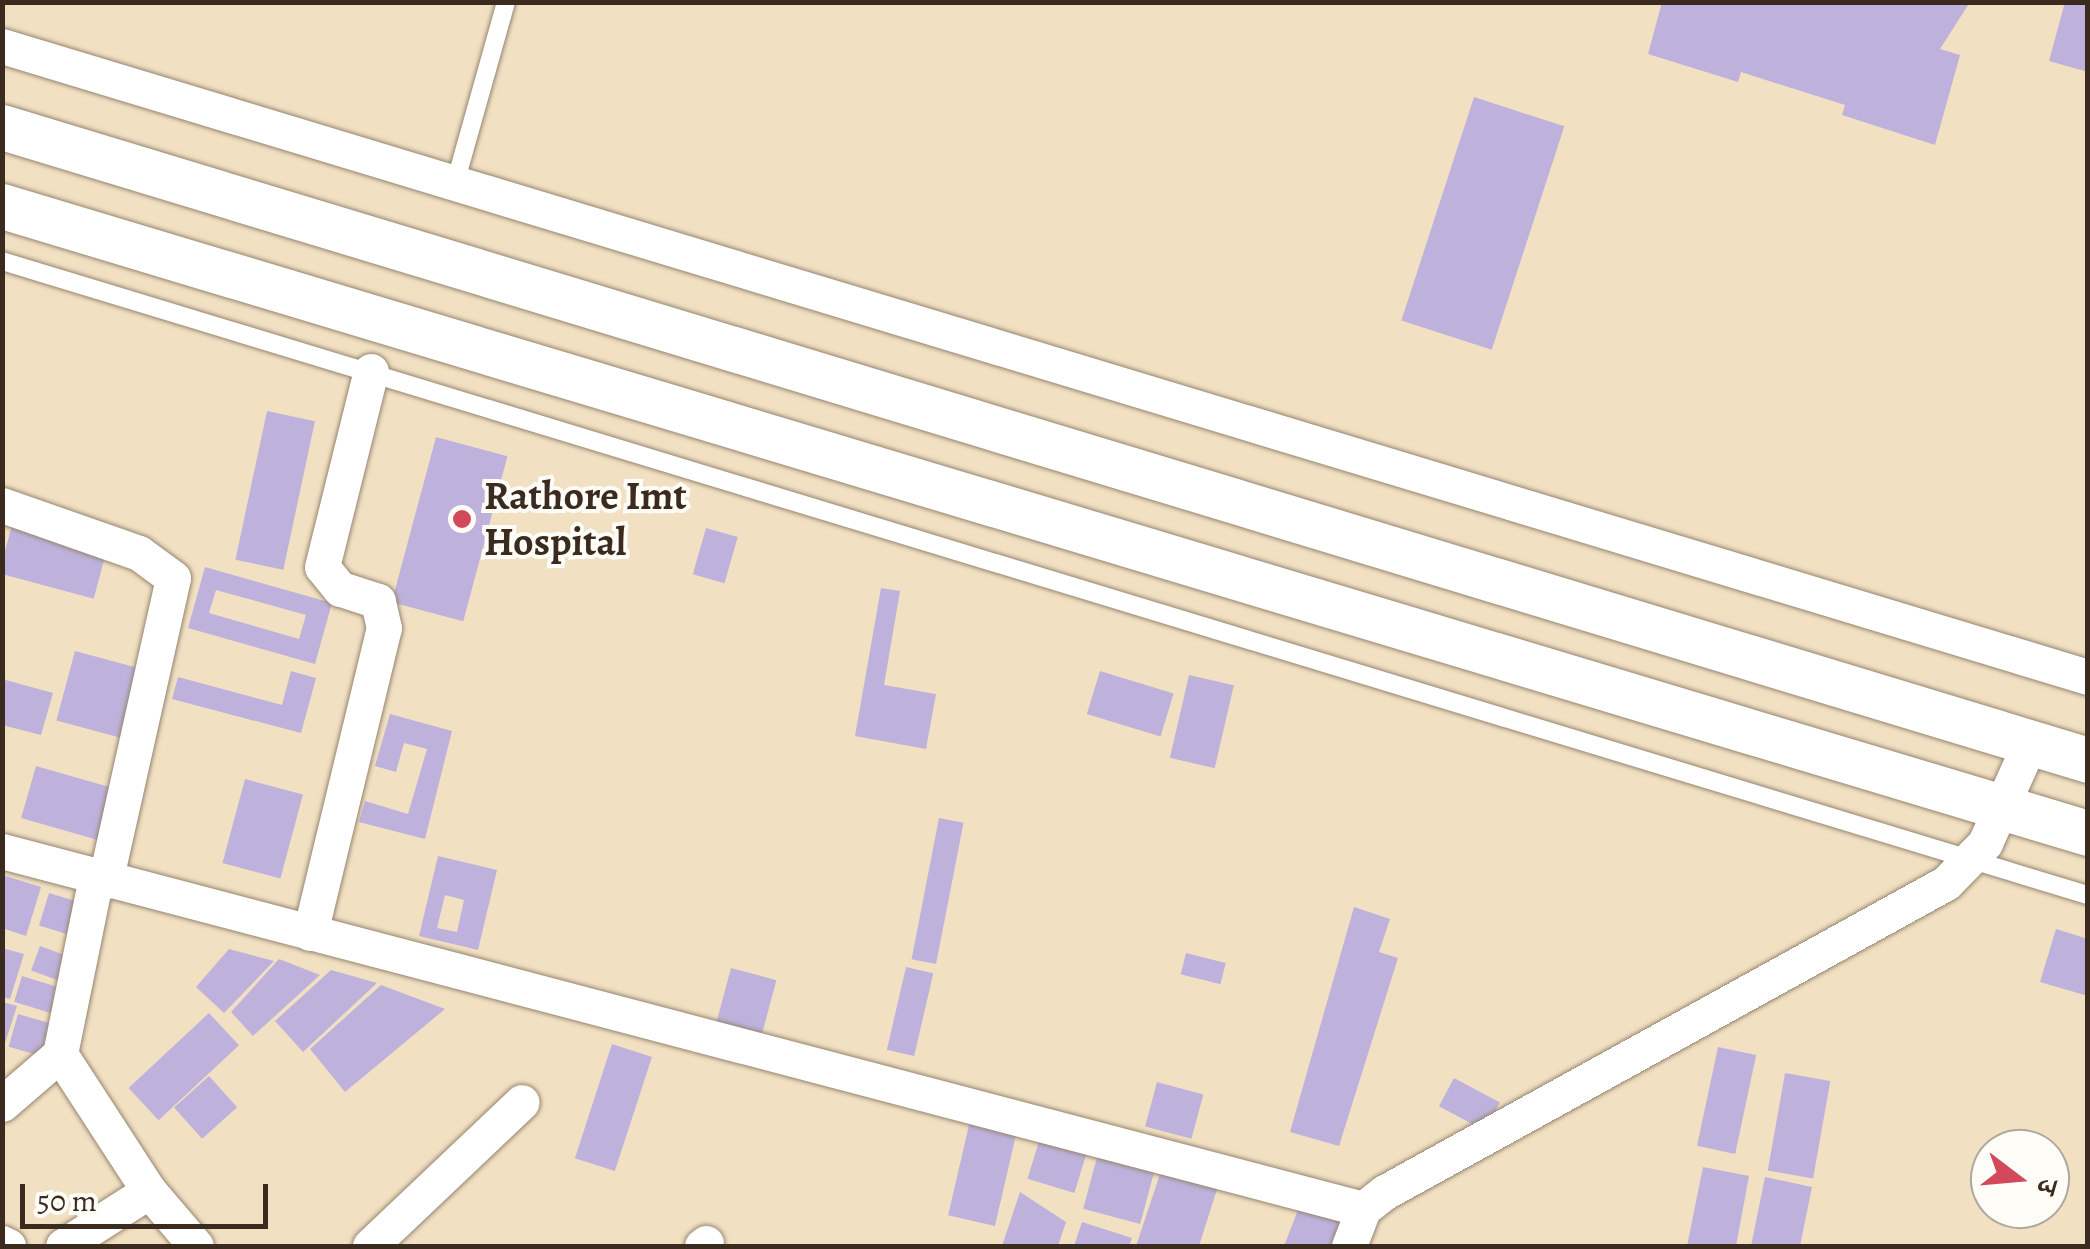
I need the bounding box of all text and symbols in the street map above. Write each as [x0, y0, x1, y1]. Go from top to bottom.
place label: Rathore Imt Hospital [484, 472, 687, 566]
marker: Rathore Imt Hospital [449, 506, 475, 532]
north arrow [1970, 1129, 2070, 1229]
scale bar [25, 1164, 272, 1226]
text: उ [2027, 1175, 2067, 1199]
text: 50 m [37, 1181, 97, 1221]

